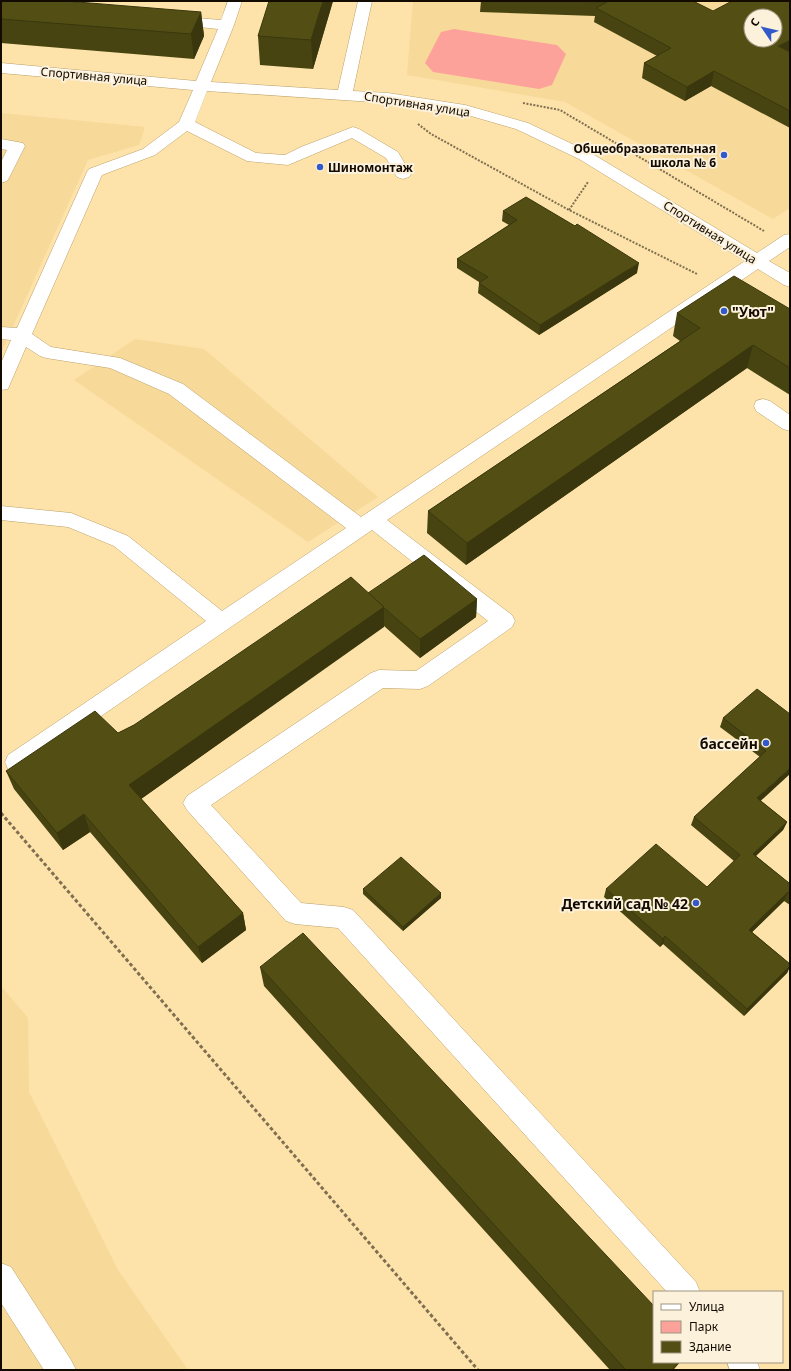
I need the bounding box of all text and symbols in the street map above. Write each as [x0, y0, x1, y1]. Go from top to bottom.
north arrow [743, 8, 783, 48]
text: С [746, 15, 763, 29]
street label: Спортивная улица [40, 63, 148, 89]
street label: Спортивная улица [363, 87, 471, 121]
place label: Общеобразовательная школа № 6 [573, 140, 716, 171]
marker: Общеобразовательная школа № 6 [719, 150, 729, 160]
place label: Шиномонтаж [328, 159, 414, 176]
marker: Шиномонтаж [315, 162, 325, 172]
street label: Спортивная улица [660, 196, 760, 268]
place label: "Уют" [732, 302, 774, 321]
marker: "Уют" [719, 306, 729, 316]
place label: бассейн [700, 734, 758, 753]
marker: бассейн [761, 738, 771, 748]
place label: Детский сад № 42 [561, 894, 688, 913]
marker: Детский сад № 42 [691, 898, 701, 908]
legend [653, 1291, 783, 1363]
text: Улица [689, 1298, 724, 1315]
text: Парк [689, 1318, 719, 1335]
text: Здание [689, 1338, 732, 1355]

